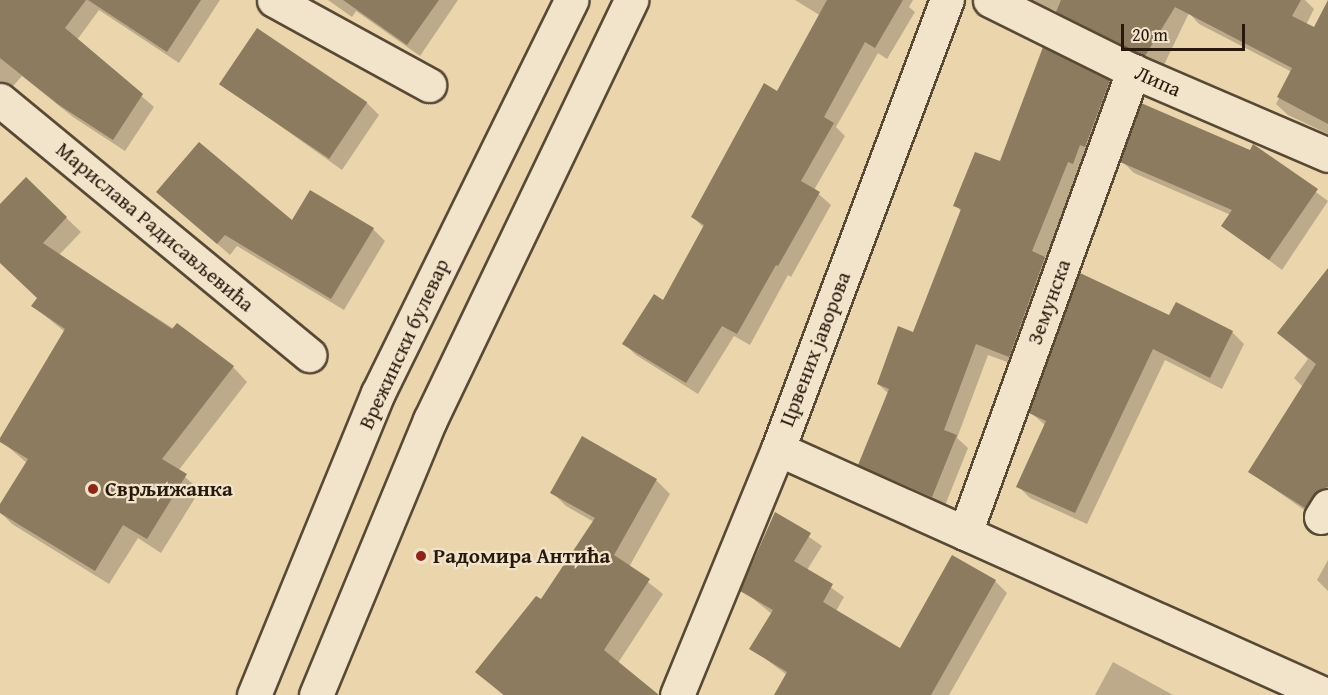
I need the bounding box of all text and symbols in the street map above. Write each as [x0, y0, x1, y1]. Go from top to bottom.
scale bar [1124, 12, 1248, 50]
text: 20 m [1132, 21, 1168, 48]
street label: Липа [1131, 60, 1185, 102]
street label: Марислава Радисављевића [51, 137, 259, 317]
street label: Врежински булевар [353, 255, 455, 433]
street label: Земунска [1022, 256, 1076, 348]
street label: Црвених јаворова [774, 268, 856, 430]
place label: Сврљижанка [105, 476, 233, 502]
marker: Сврљижанка [86, 482, 100, 496]
place label: Радомира Антића [433, 543, 610, 569]
marker: Радомира Антића [414, 549, 428, 563]

